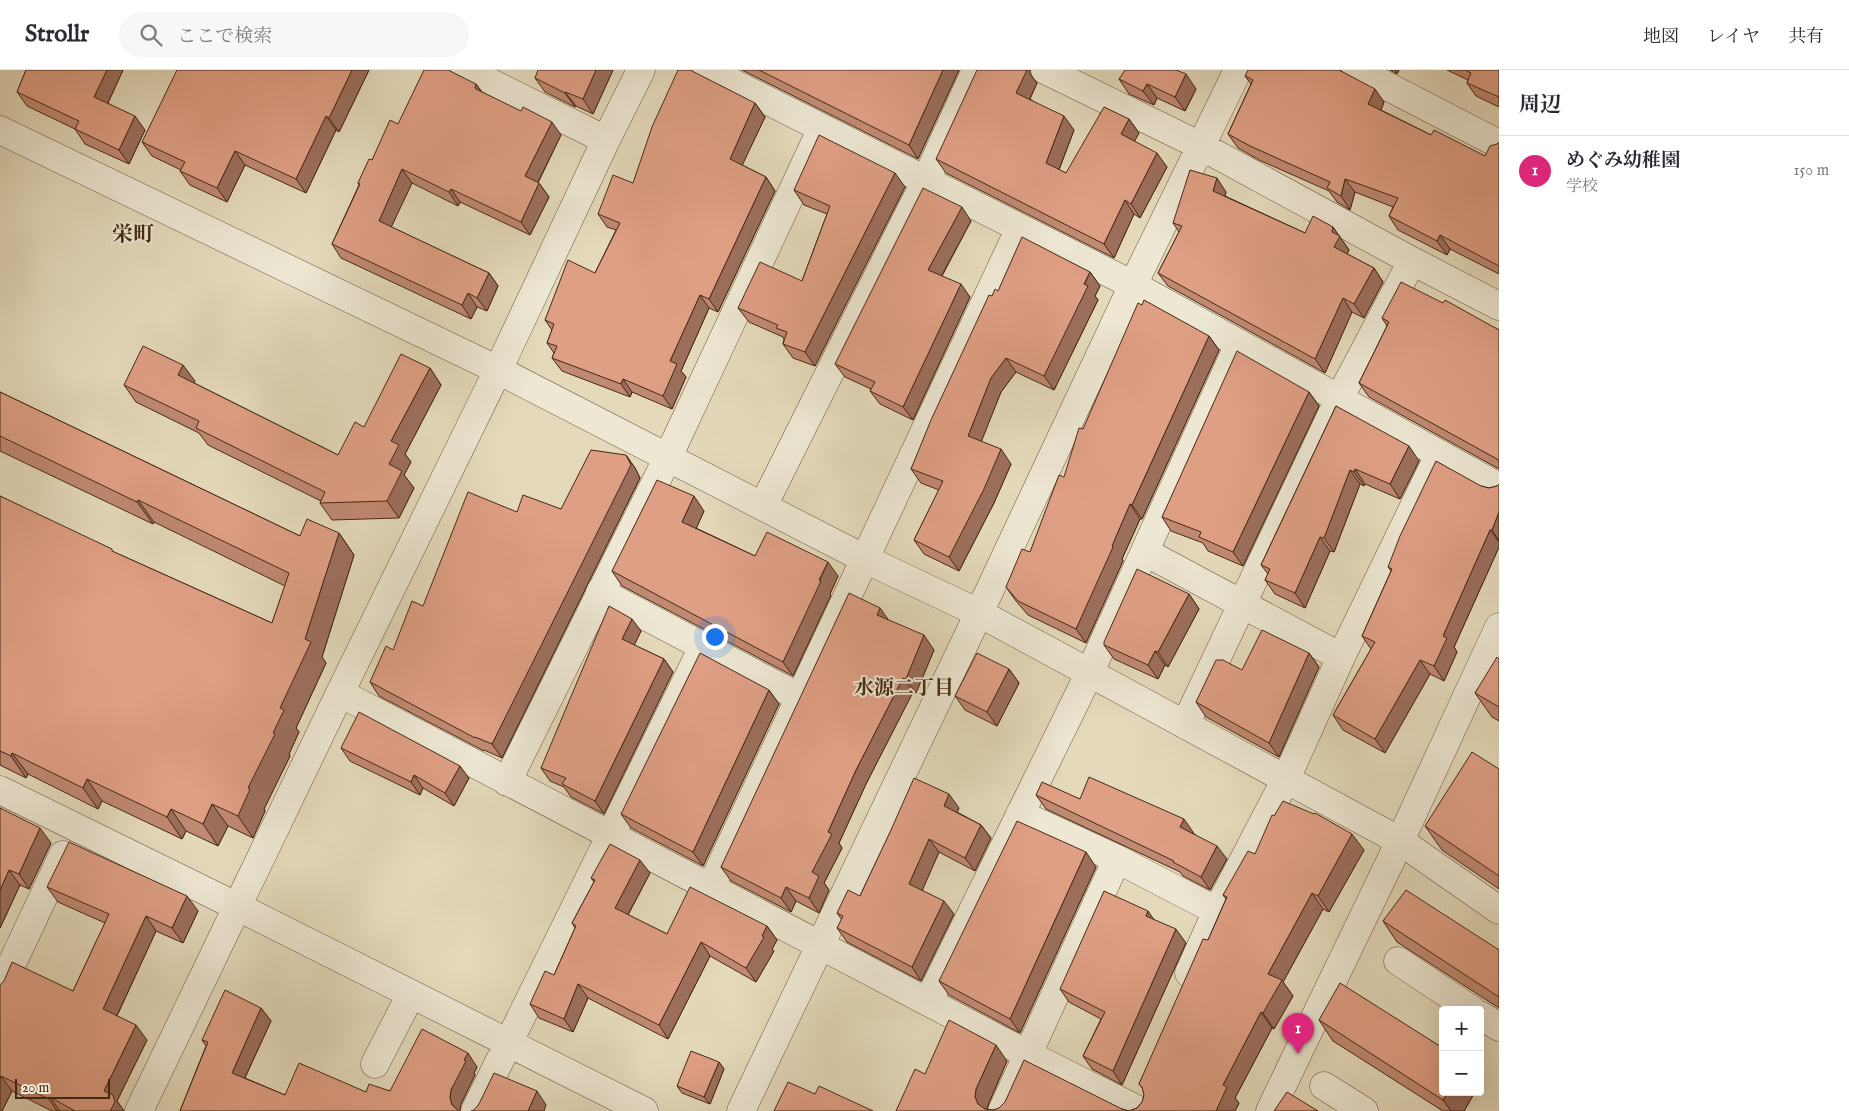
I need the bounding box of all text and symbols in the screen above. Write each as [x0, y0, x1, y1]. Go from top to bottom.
search box [119, 12, 469, 57]
text: Strollr [25, 19, 89, 50]
icon: search [137, 21, 165, 49]
text: ここで検索 [177, 25, 272, 49]
text: 地図 [1643, 26, 1679, 49]
text: レイヤ [1707, 26, 1760, 49]
text: 共有 [1788, 26, 1824, 49]
text: 周辺 [1519, 92, 1561, 119]
text: めぐみ幼稚園 [1566, 149, 1680, 173]
text: 1 [1532, 161, 1538, 181]
text: 150 m [1794, 161, 1829, 181]
text: 学校 [1566, 177, 1598, 197]
district label: 栄町 [112, 222, 154, 249]
your location [702, 624, 728, 650]
district label: 水源二丁目 [854, 676, 954, 701]
map controls [1439, 1006, 1484, 1096]
button: + [1439, 1006, 1484, 1051]
pin: 1 [1282, 1013, 1314, 1054]
button: − [1439, 1051, 1484, 1096]
scale bar [15, 1076, 110, 1099]
text: 20 m [22, 1079, 49, 1097]

